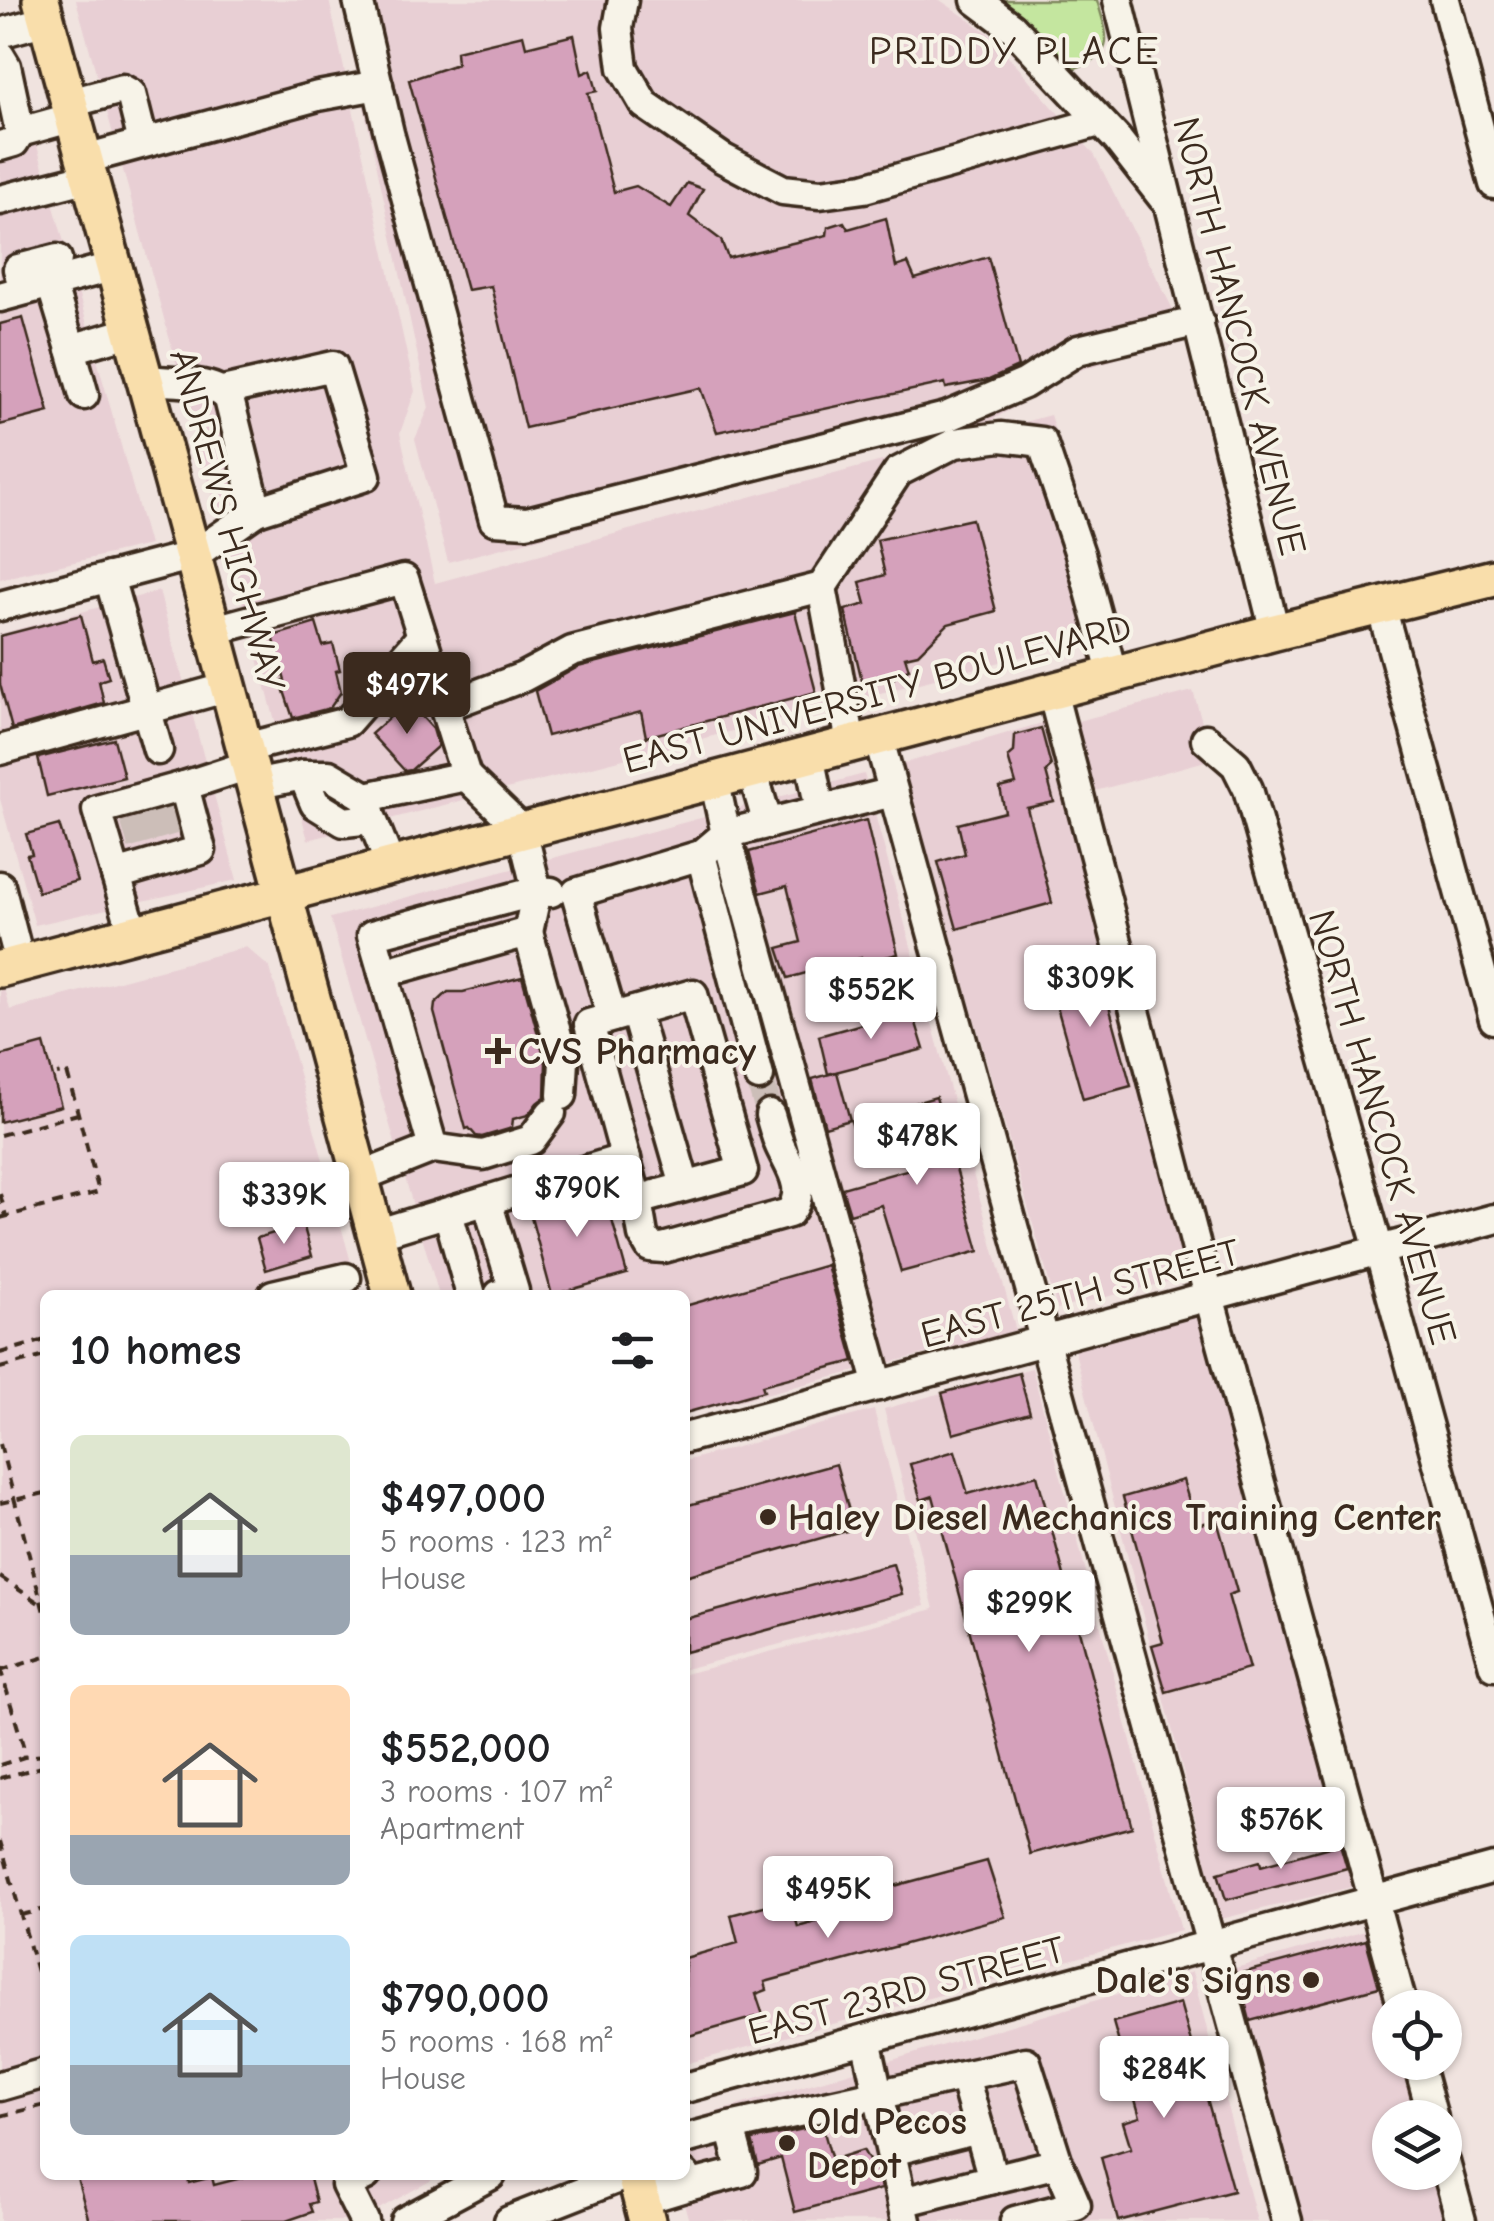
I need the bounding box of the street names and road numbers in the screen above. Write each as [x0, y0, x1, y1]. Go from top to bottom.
street label: NORTH HANCOCK AVENUE [1163, 113, 1315, 560]
street label: ANDREWS HIGHWAY [160, 344, 294, 697]
street label: EAST UNIVERSITY BOULEVARD [618, 605, 1136, 783]
street label: NORTH HANCOCK AVENUE [1299, 905, 1465, 1349]
street label: EAST 25TH STREET [916, 1230, 1245, 1358]
street label: EAST 23RD STREET [743, 1927, 1070, 2054]

